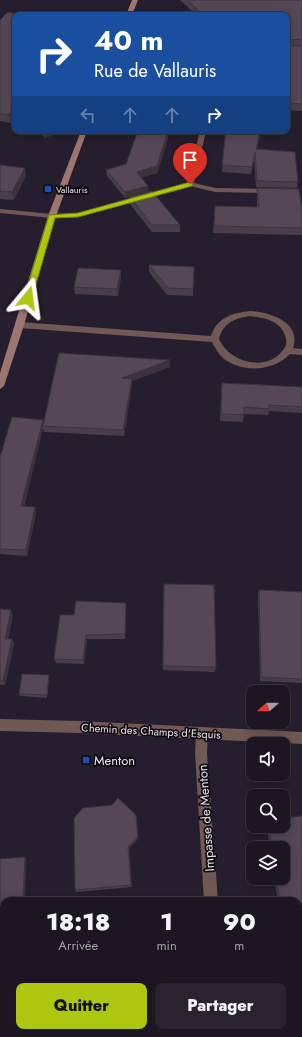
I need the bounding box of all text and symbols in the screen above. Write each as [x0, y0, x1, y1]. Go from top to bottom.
text: 40 m [94, 20, 163, 61]
icon: right [28, 28, 80, 80]
text: Rue de Vallauris [94, 58, 216, 84]
icon: left [77, 104, 99, 126]
icon: ahead [119, 104, 141, 126]
icon: ahead [161, 104, 183, 126]
icon: right [203, 104, 225, 126]
pin [173, 143, 207, 184]
icon: arrive [179, 149, 201, 171]
place label: Vallauris [56, 183, 88, 196]
marker: Vallauris [43, 184, 53, 194]
position arrow [7, 277, 49, 319]
north arrow [246, 685, 290, 729]
map controls [246, 685, 290, 885]
street label: Chemin des Champs d'Esquis [81, 719, 222, 743]
button: sound [246, 737, 290, 781]
place label: Menton [94, 751, 135, 770]
marker: Menton [81, 755, 91, 765]
street label: Impasse de Menton [193, 764, 219, 872]
button: search [246, 789, 290, 833]
button: layers [246, 841, 290, 885]
text: 18:18 [46, 904, 110, 939]
text: 1 [160, 904, 173, 939]
text: 90 [223, 904, 256, 939]
text: Arrivée [58, 936, 98, 955]
text: min [156, 936, 177, 955]
text: m [234, 936, 244, 955]
button: Quitter [16, 983, 147, 1029]
button: Partager [155, 983, 286, 1029]

